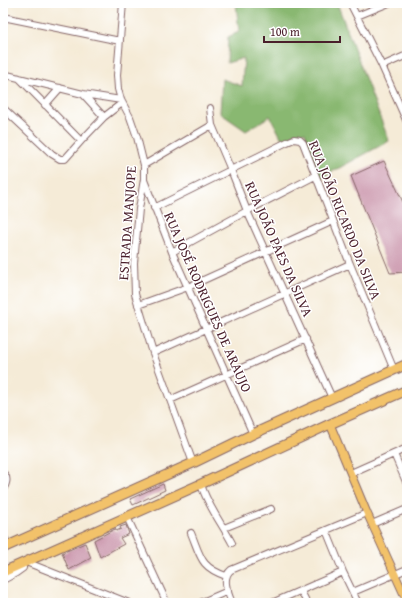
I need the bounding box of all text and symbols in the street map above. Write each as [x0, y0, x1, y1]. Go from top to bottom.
scale bar [264, 18, 340, 44]
text: 100 m [270, 23, 300, 40]
street label: RUA JOÃO RICARDO DA SILVA [304, 137, 386, 303]
street label: ESTRADA MANJOPE [113, 165, 141, 281]
street label: RUA JOÃO PAES DA SILVA [240, 178, 318, 320]
street label: RUA JOSÉ RODRIGUES DE ARAUJO [159, 209, 257, 395]

